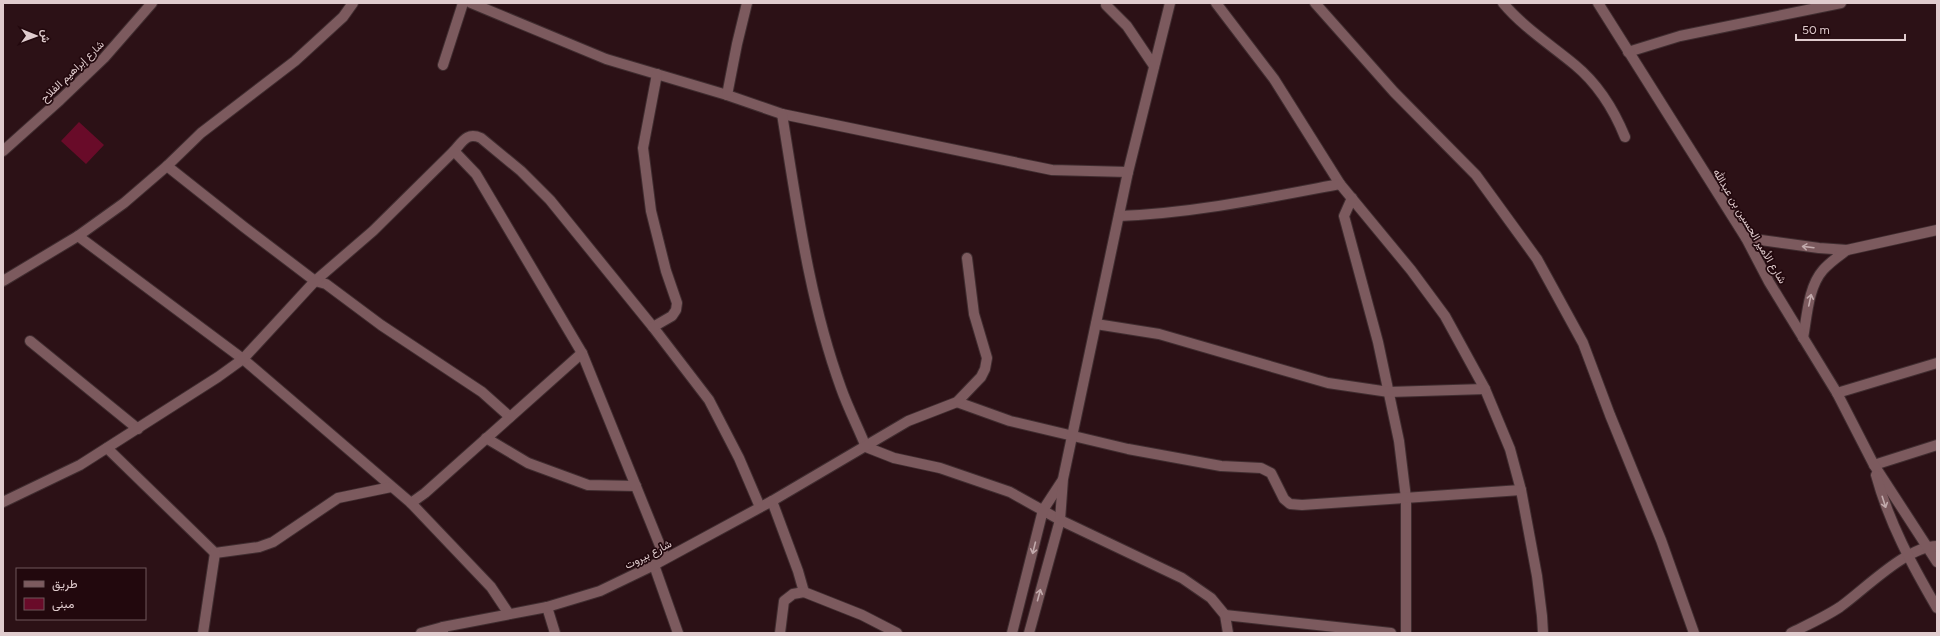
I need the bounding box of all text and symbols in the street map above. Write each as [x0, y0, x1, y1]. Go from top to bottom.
north arrow [16, 16, 56, 56]
scale bar [1796, 16, 1905, 42]
text: 50 m [1802, 23, 1830, 37]
street label: شارع إبراهيم الفلاح [37, 37, 107, 105]
street label: شارع الأمير الحسين بن عبدالله [1709, 167, 1789, 287]
one-way arrow [1802, 243, 1815, 250]
one-way arrow [1807, 294, 1815, 307]
one-way arrow [1881, 496, 1889, 508]
street label: شارع بيروت [623, 537, 675, 573]
one-way arrow [1030, 541, 1037, 554]
legend [16, 568, 146, 620]
text: طريق [52, 577, 78, 592]
one-way arrow [1036, 589, 1044, 602]
text: مبنى [52, 597, 74, 612]

